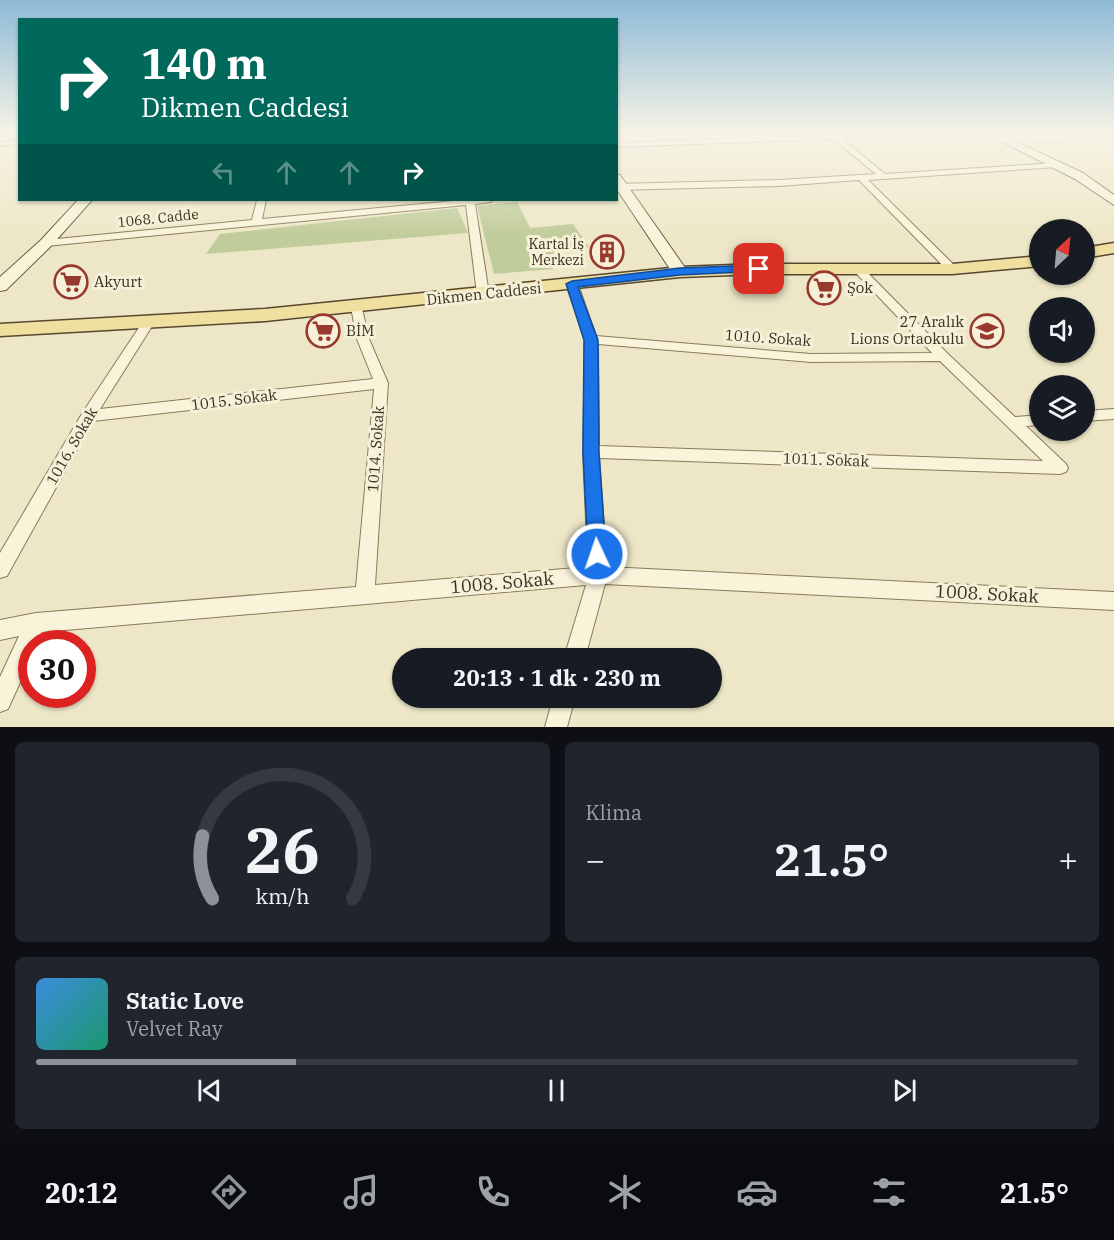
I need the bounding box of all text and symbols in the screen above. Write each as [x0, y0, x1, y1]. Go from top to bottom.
text: 140 m [141, 36, 267, 91]
icon: right [42, 42, 120, 120]
text: Dikmen Caddesi [141, 89, 349, 124]
icon: left [207, 156, 240, 189]
icon: ahead [270, 156, 303, 189]
icon: ahead [333, 156, 366, 189]
icon: right [396, 156, 429, 189]
street label: 1068. Cadde [116, 205, 200, 231]
north arrow [1029, 219, 1095, 285]
map controls [1029, 219, 1095, 441]
building icon: Kartal İş Merkezi [589, 234, 625, 270]
place label: Kartal İş Merkezi [529, 235, 584, 269]
pin [733, 243, 784, 294]
icon: arrive [742, 252, 775, 285]
supermarket icon: Akyurt [53, 264, 89, 300]
supermarket icon: Şok [806, 270, 842, 306]
place label: Akyurt [94, 272, 142, 291]
street label: Dikmen Caddesi [425, 278, 543, 309]
place label: Şok [847, 278, 873, 297]
button: sound [1029, 297, 1095, 363]
place label: 27 Aralık Lions Ortaokulu [850, 312, 964, 348]
supermarket icon: BİM [305, 313, 341, 349]
school or university icon: 27 Aralık Lions Ortaokulu [969, 313, 1005, 349]
place label: BİM [346, 321, 374, 340]
street label: 1010. Sokak [724, 325, 812, 350]
button: layers [1029, 375, 1095, 441]
street label: 1015. Sokak [190, 385, 278, 414]
street label: 1016. Sokak [42, 403, 102, 488]
street label: 1014. Sokak [363, 405, 388, 493]
street label: 1011. Sokak [782, 448, 870, 471]
position arrow [565, 522, 629, 586]
street label: 1008. Sokak [449, 566, 555, 598]
street label: 1008. Sokak [935, 579, 1040, 608]
speed limit sign: 30 [18, 630, 96, 708]
text: 20:13 · 1 dk · 230 m [453, 663, 661, 692]
text: Klima [586, 799, 642, 826]
text: 26 [245, 809, 320, 890]
text: 21.5° [774, 830, 889, 888]
text: − [586, 838, 605, 881]
text: + [1058, 838, 1078, 881]
text: km/h [255, 882, 309, 910]
text: Static Love [126, 986, 244, 1015]
text: Velvet Ray [126, 1015, 223, 1042]
icon: previous [193, 1074, 226, 1107]
icon: pause [540, 1074, 573, 1107]
icon: next [888, 1074, 921, 1107]
icon: directions [208, 1171, 250, 1213]
icon: music [340, 1171, 382, 1213]
icon: phone [472, 1171, 514, 1213]
icon: climate [604, 1171, 646, 1213]
icon: car [736, 1171, 778, 1213]
icon: filters [868, 1171, 910, 1213]
text: 20:12 [45, 1175, 118, 1210]
text: 21.5° [1000, 1175, 1069, 1210]

